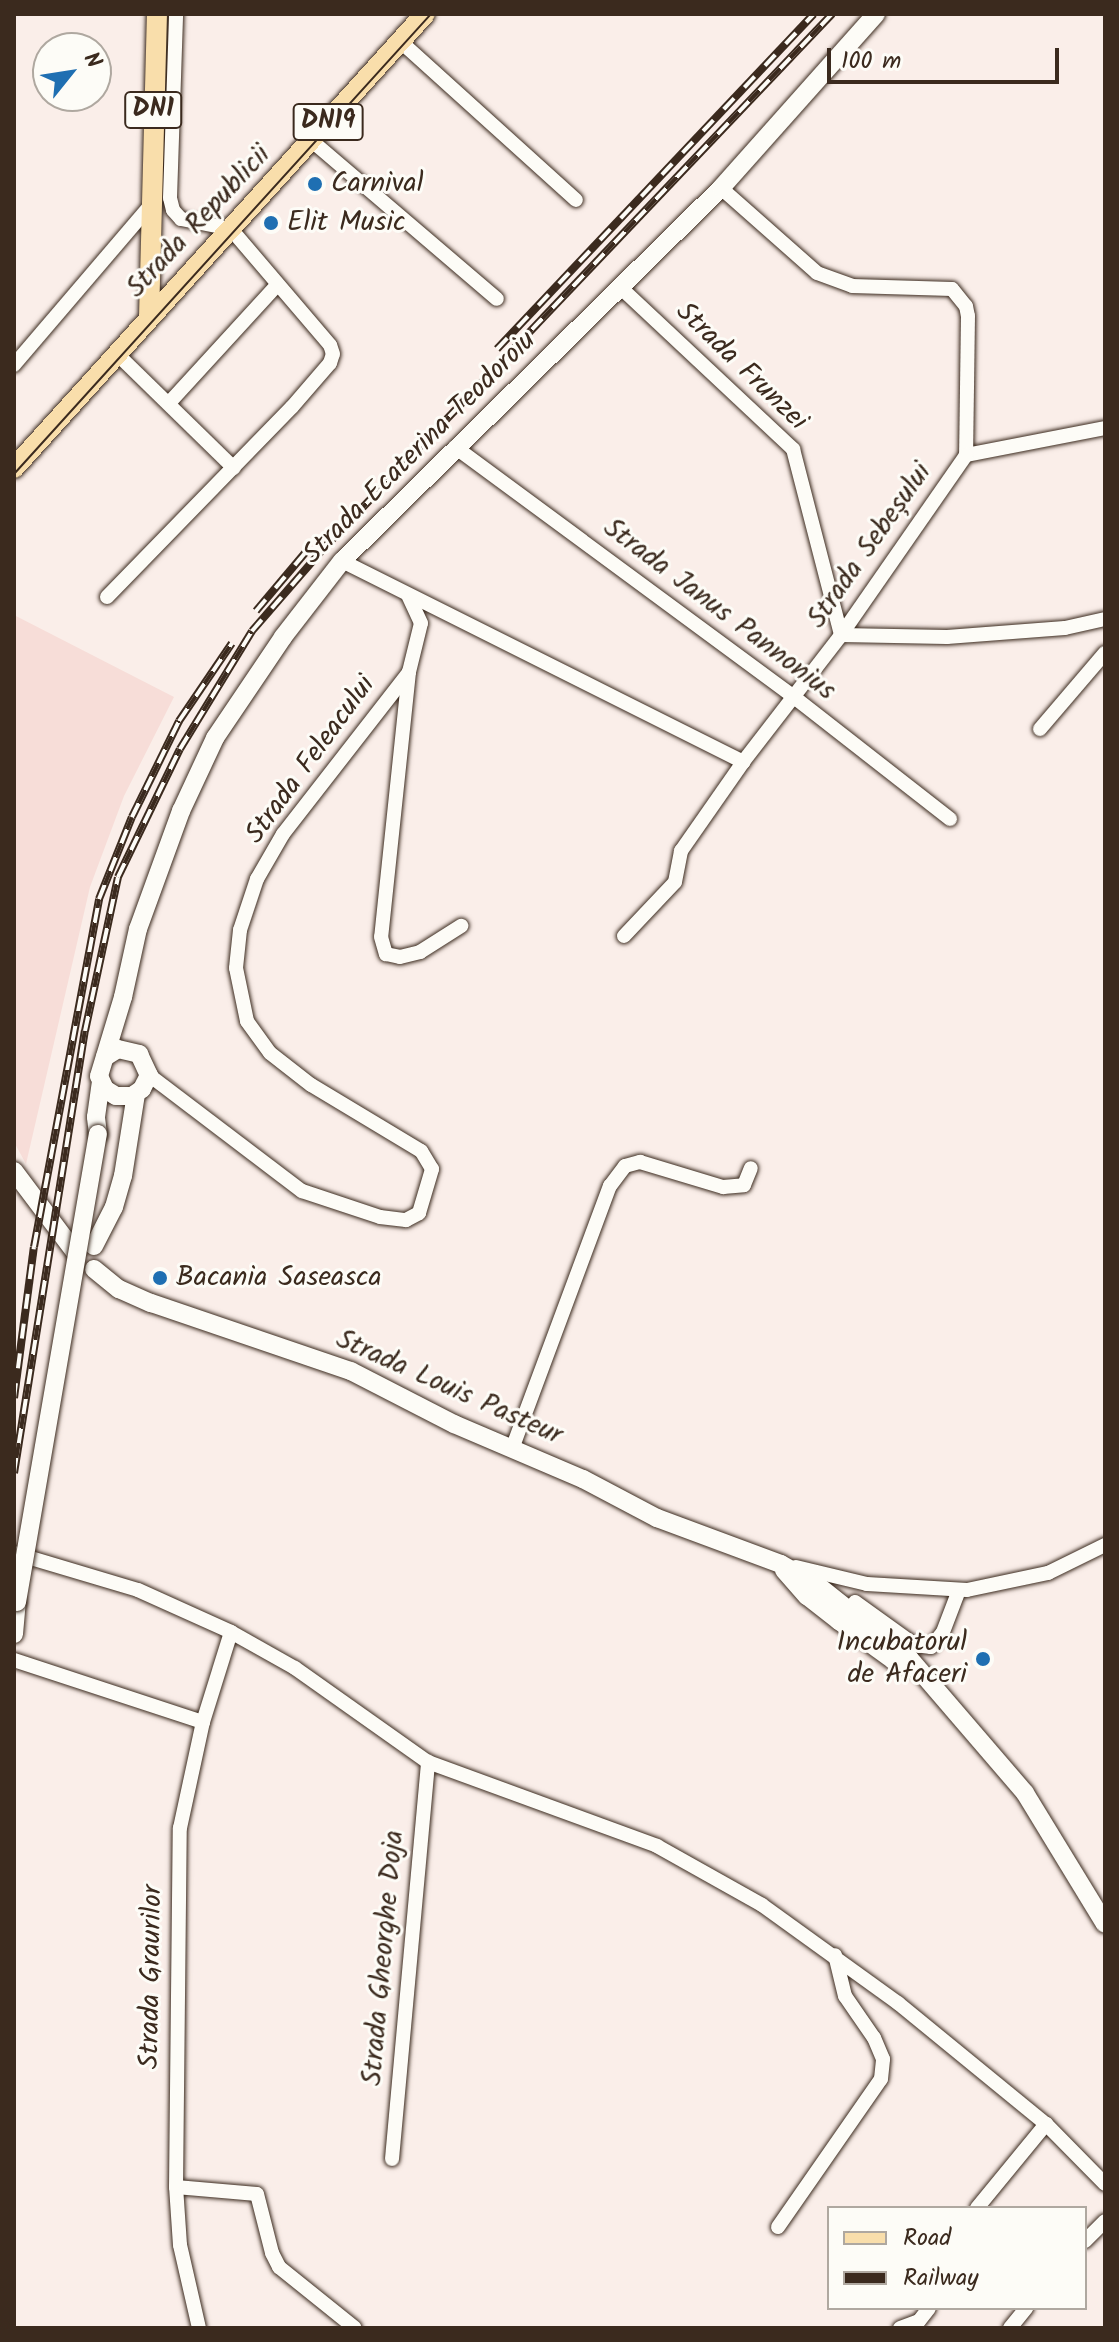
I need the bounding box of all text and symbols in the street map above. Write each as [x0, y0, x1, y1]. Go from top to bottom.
north arrow [32, 32, 112, 112]
scale bar [831, 32, 1063, 82]
text: 100 m [841, 42, 901, 81]
text: N [73, 46, 110, 76]
road number: DN1 [123, 88, 183, 132]
road number: DN19 [292, 100, 364, 144]
street label: Strada Republicii [120, 139, 278, 305]
place label: Carnival [331, 167, 424, 201]
marker: Carnival [306, 175, 324, 193]
place label: Elit Music [287, 206, 406, 240]
marker: Elit Music [262, 214, 280, 232]
street label: Strada Frunzei [668, 296, 814, 438]
street label: Strada Ecaterina Teodoroiu [296, 324, 544, 572]
street label: Strada Sebeșului [801, 457, 939, 635]
street label: Strada Janus Pannonius [596, 512, 842, 708]
street label: Strada Feleacului [239, 670, 383, 850]
place label: Bacania Saseasca [176, 1261, 382, 1295]
marker: Bacania Saseasca [151, 1269, 169, 1287]
street label: Strada Louis Pasteur [331, 1323, 567, 1453]
place label: Incubatorul de Afaceri [837, 1626, 967, 1692]
marker: Incubatorul de Afaceri [974, 1650, 992, 1668]
street label: Strada Gheorghe Doja [356, 1829, 412, 2087]
street label: Strada Graurilor [134, 1885, 170, 2069]
legend [827, 2206, 1087, 2310]
text: Road [903, 2219, 951, 2258]
text: Railway [903, 2259, 979, 2298]

